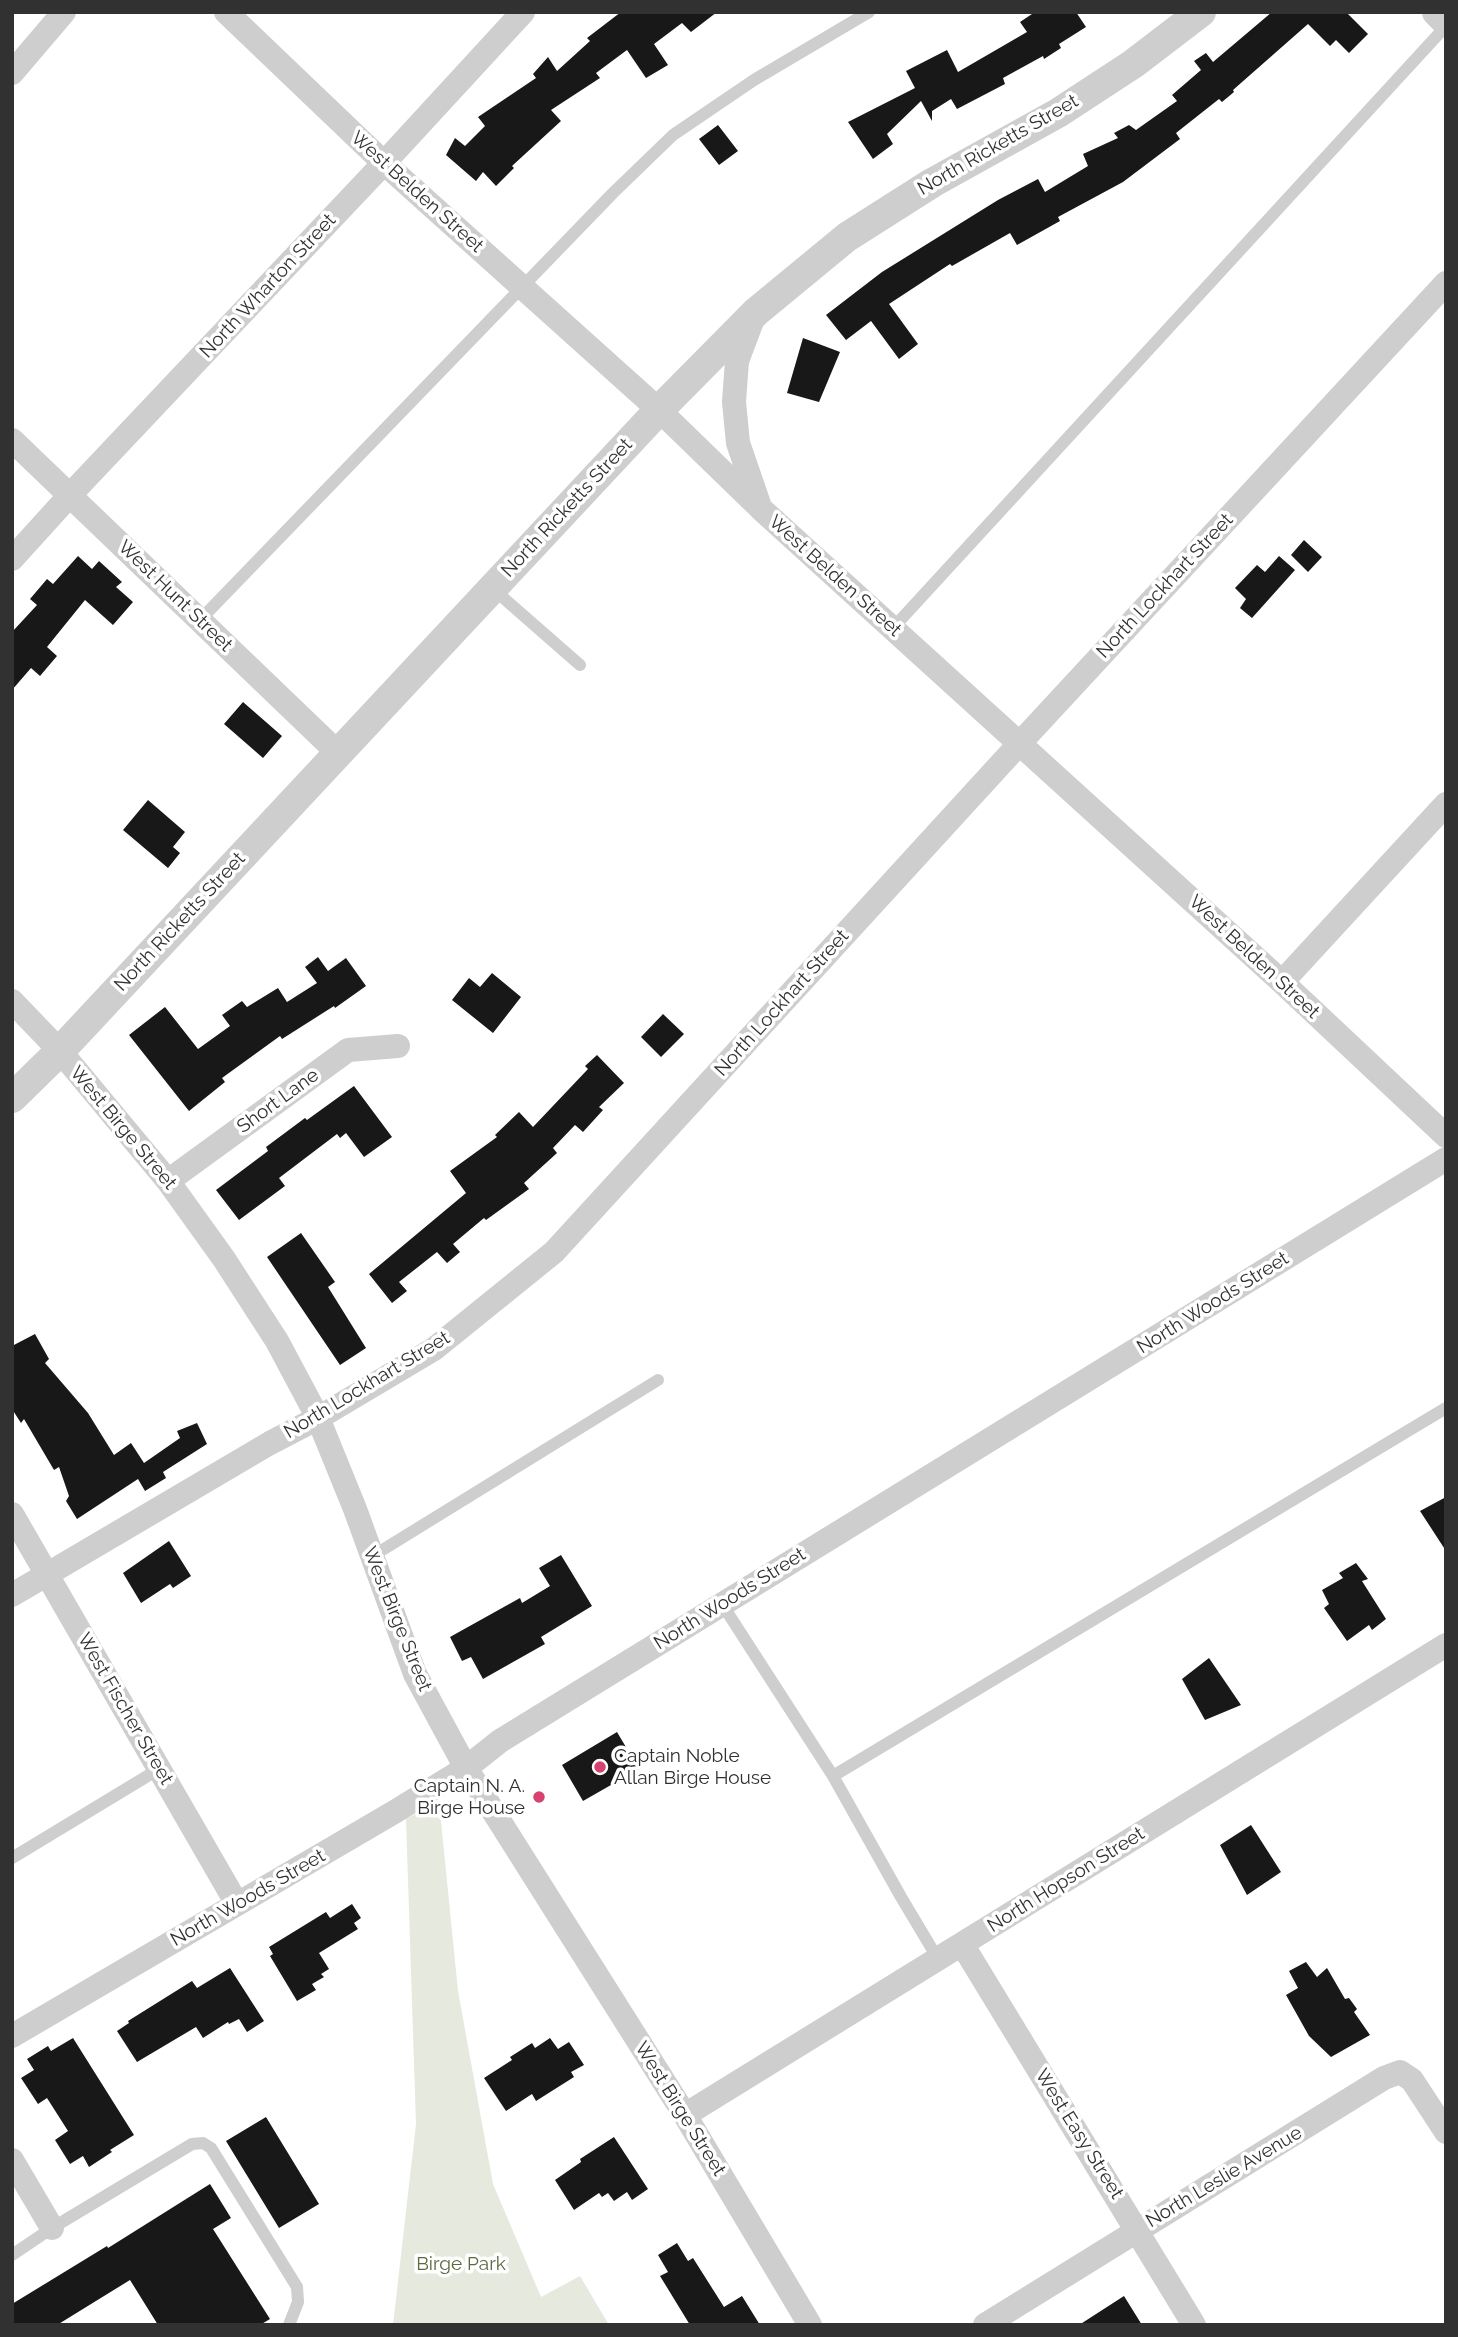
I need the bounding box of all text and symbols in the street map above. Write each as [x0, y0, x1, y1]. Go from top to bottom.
street label: North Ricketts Street [914, 90, 1082, 200]
street label: West Belden Street [346, 126, 488, 258]
street label: North Wharton Street [195, 209, 341, 363]
street label: North Ricketts Street [497, 434, 637, 582]
street label: North Lockhart Street [1092, 509, 1238, 663]
street label: West Belden Street [764, 510, 906, 642]
street label: West Hunt Street [113, 536, 237, 656]
street label: North Ricketts Street [110, 848, 250, 996]
street label: West Belden Street [1184, 890, 1324, 1024]
street label: North Lockhart Street [710, 925, 854, 1081]
street label: West Birge Street [65, 1062, 181, 1194]
street label: Short Lane [233, 1064, 323, 1138]
street label: North Woods Street [1133, 1247, 1293, 1359]
street label: North Lockhart Street [280, 1326, 454, 1444]
street label: West Birge Street [358, 1543, 436, 1695]
street label: North Woods Street [650, 1543, 810, 1655]
street label: West Fischer Street [72, 1629, 178, 1789]
place label: Captain Noble Allan Birge House [614, 1745, 771, 1789]
marker: Captain Noble Allan Birge House [592, 1759, 608, 1775]
place label: Captain N. A. Birge House [414, 1775, 525, 1819]
marker: Captain N. A. Birge House [531, 1789, 547, 1805]
street label: North Hopson Street [983, 1822, 1149, 1938]
street label: North Woods Street [167, 1845, 329, 1951]
street label: West Birge Street [630, 2038, 730, 2180]
street label: West Easy Street [1030, 2065, 1128, 2203]
street label: North Leslie Avenue [1142, 2121, 1306, 2233]
park label: Birge Park [416, 2253, 506, 2275]

